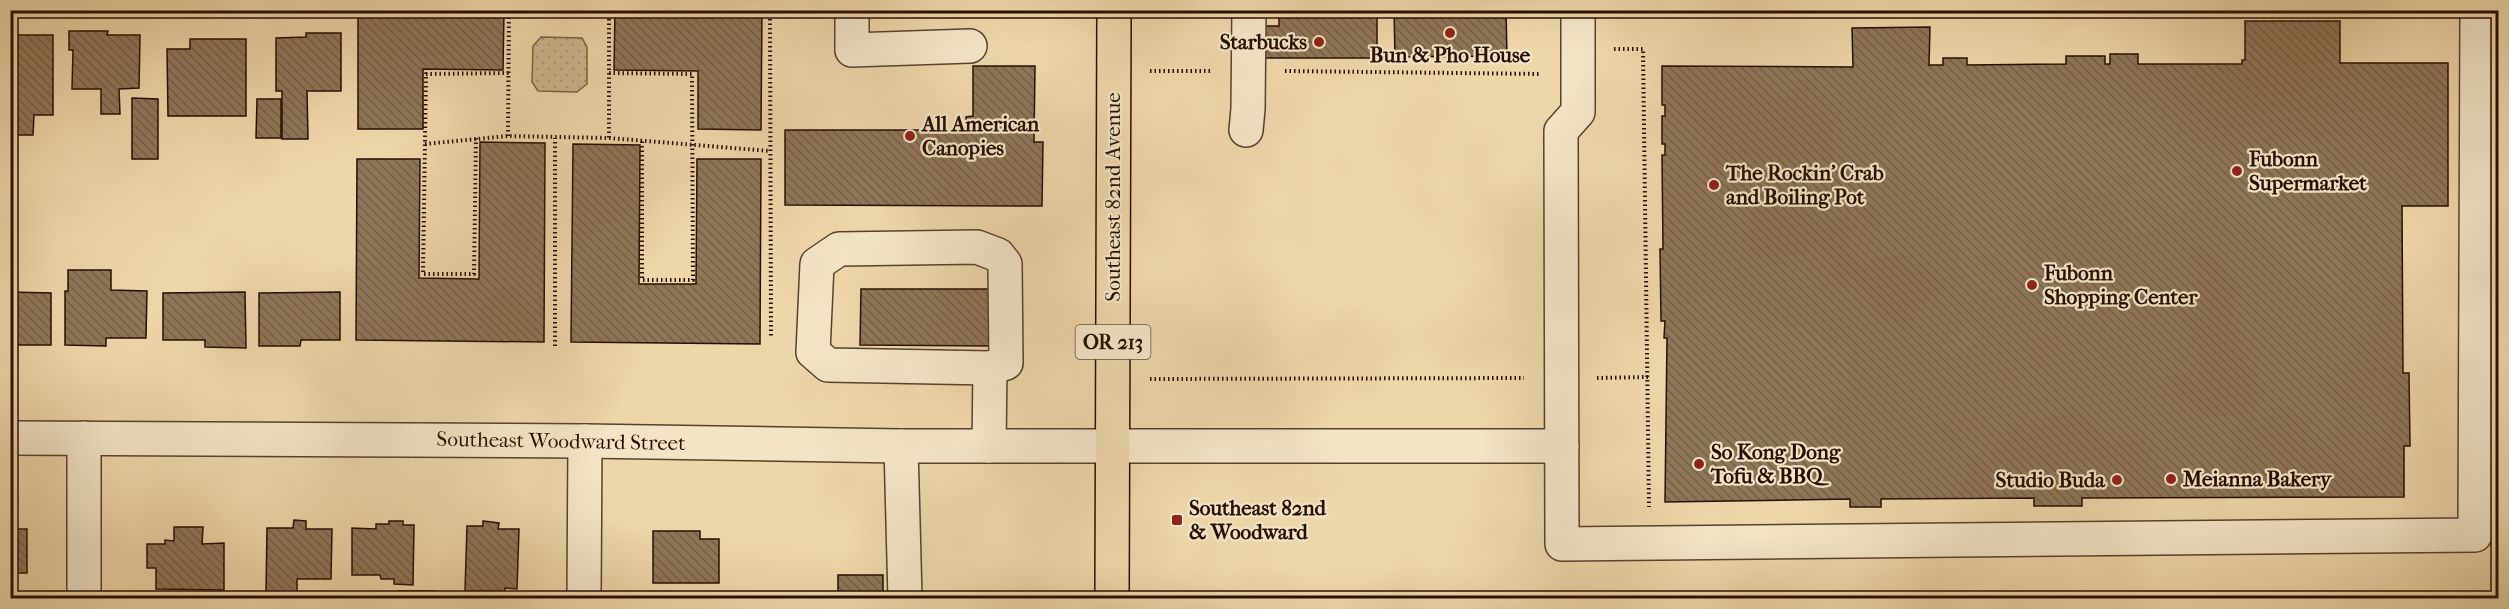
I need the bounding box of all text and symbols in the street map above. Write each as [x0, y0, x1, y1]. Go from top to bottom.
marker: Bun & Pho House [1443, 26, 1457, 40]
place label: Starbucks [1220, 30, 1307, 54]
marker: Starbucks [1312, 35, 1326, 49]
place label: Bun & Pho House [1370, 43, 1531, 67]
street label: Southeast 82nd Avenue [1101, 92, 1125, 302]
place label: All American Canopies [920, 112, 1040, 160]
marker: All American Canopies [903, 129, 917, 143]
place label: Fubonn Supermarket [2248, 147, 2367, 195]
place label: The Rockin' Crab and Boiling Pot [1725, 161, 1884, 209]
marker: Fubonn Supermarket [2230, 164, 2244, 178]
marker: The Rockin' Crab and Boiling Pot [1707, 178, 1721, 192]
place label: Fubonn Shopping Center [2043, 261, 2198, 309]
marker: Fubonn Shopping Center [2025, 278, 2039, 292]
road number: OR 213 [1076, 325, 1150, 359]
street label: Southeast Woodward Street [436, 427, 686, 455]
place label: So Kong Dong Tofu & BBQ [1710, 440, 1841, 488]
marker: So Kong Dong Tofu & BBQ [1692, 457, 1706, 471]
place label: Meianna Bakery [2182, 467, 2333, 491]
place label: Studio Buda [1996, 468, 2106, 492]
marker: Meianna Bakery [2164, 472, 2178, 486]
marker: Studio Buda [2110, 473, 2124, 487]
place label: Southeast 82nd & Woodward [1189, 496, 1327, 544]
marker: Southeast 82nd & Woodward [1170, 513, 1184, 527]

